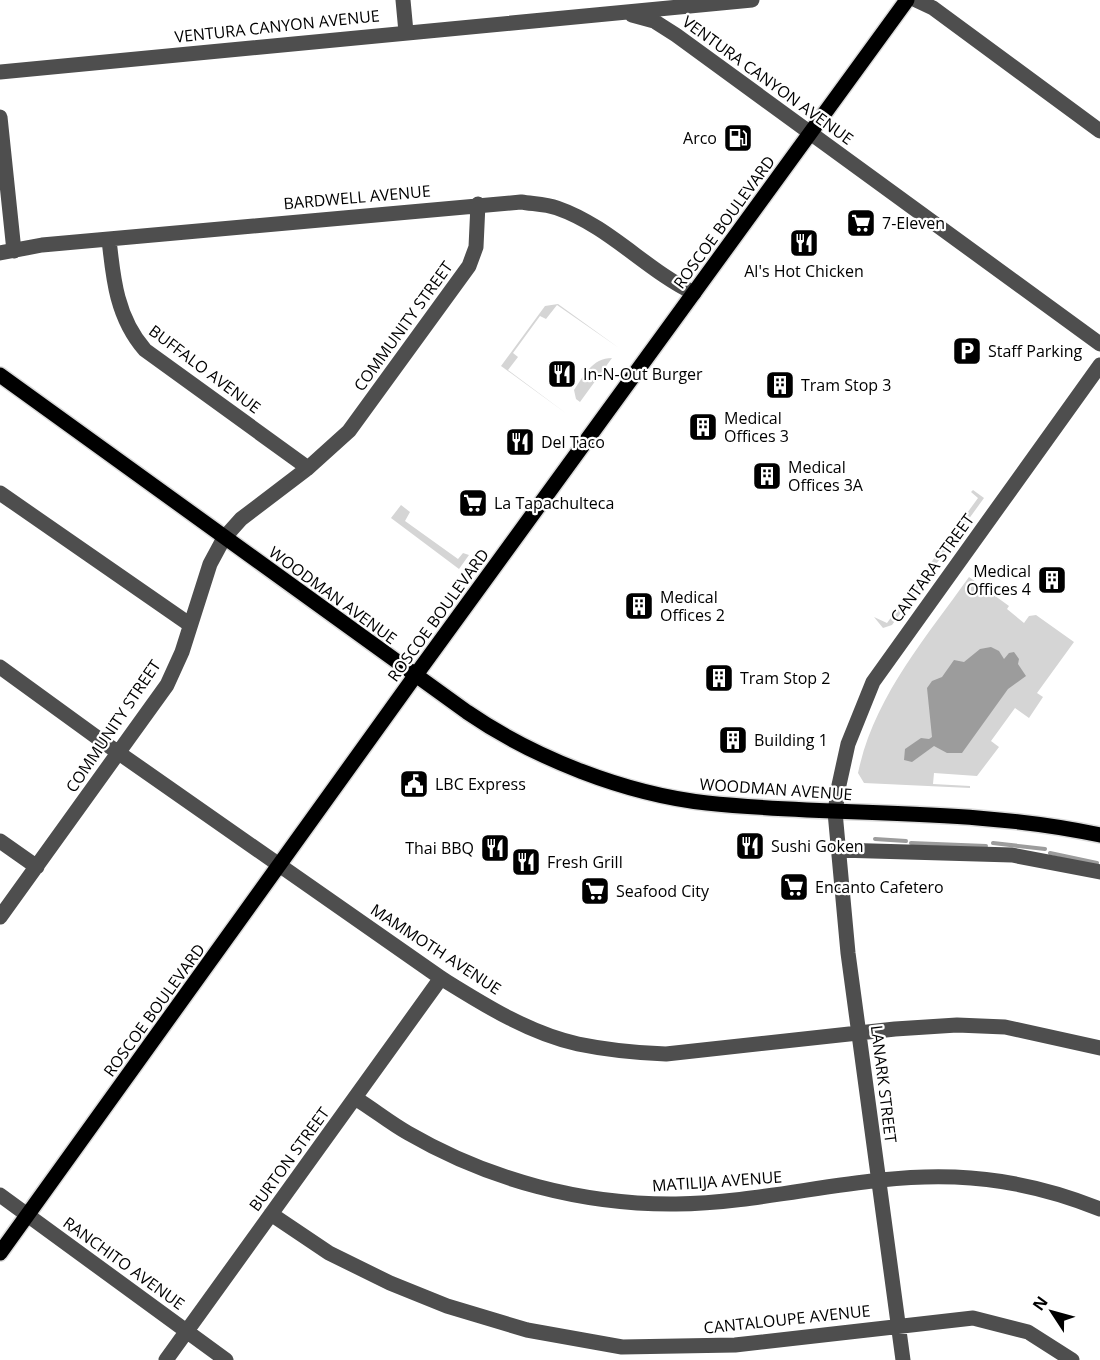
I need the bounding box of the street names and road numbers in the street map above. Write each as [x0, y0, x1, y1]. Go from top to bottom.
street label: VENTURA CANYON AVENUE [173, 4, 381, 48]
street label: VENTURA CANYON AVENUE [678, 11, 858, 149]
street label: ROSCOE BOULEVARD [668, 151, 780, 293]
street label: BARDWELL AVENUE [283, 180, 431, 214]
street label: COMMUNITY STREET [348, 257, 458, 395]
street label: BUFFALO AVENUE [145, 320, 265, 418]
street label: CANTARA STREET [885, 509, 979, 627]
street label: WOODMAN AVENUE [265, 541, 401, 649]
street label: ROSCOE BOULEVARD [382, 544, 494, 686]
street label: COMMUNITY STREET [60, 655, 166, 797]
street label: WOODMAN AVENUE [699, 773, 853, 805]
street label: MAMMOTH AVENUE [366, 898, 506, 1000]
street label: ROSCOE BOULEVARD [98, 939, 210, 1081]
street label: LANARK STREET [866, 1024, 902, 1144]
street label: BURTON STREET [244, 1102, 334, 1215]
street label: MATILIJA AVENUE [651, 1165, 783, 1197]
street label: RANCHITO AVENUE [59, 1212, 189, 1314]
street label: CANTALOUPE AVENUE [703, 1299, 871, 1339]

